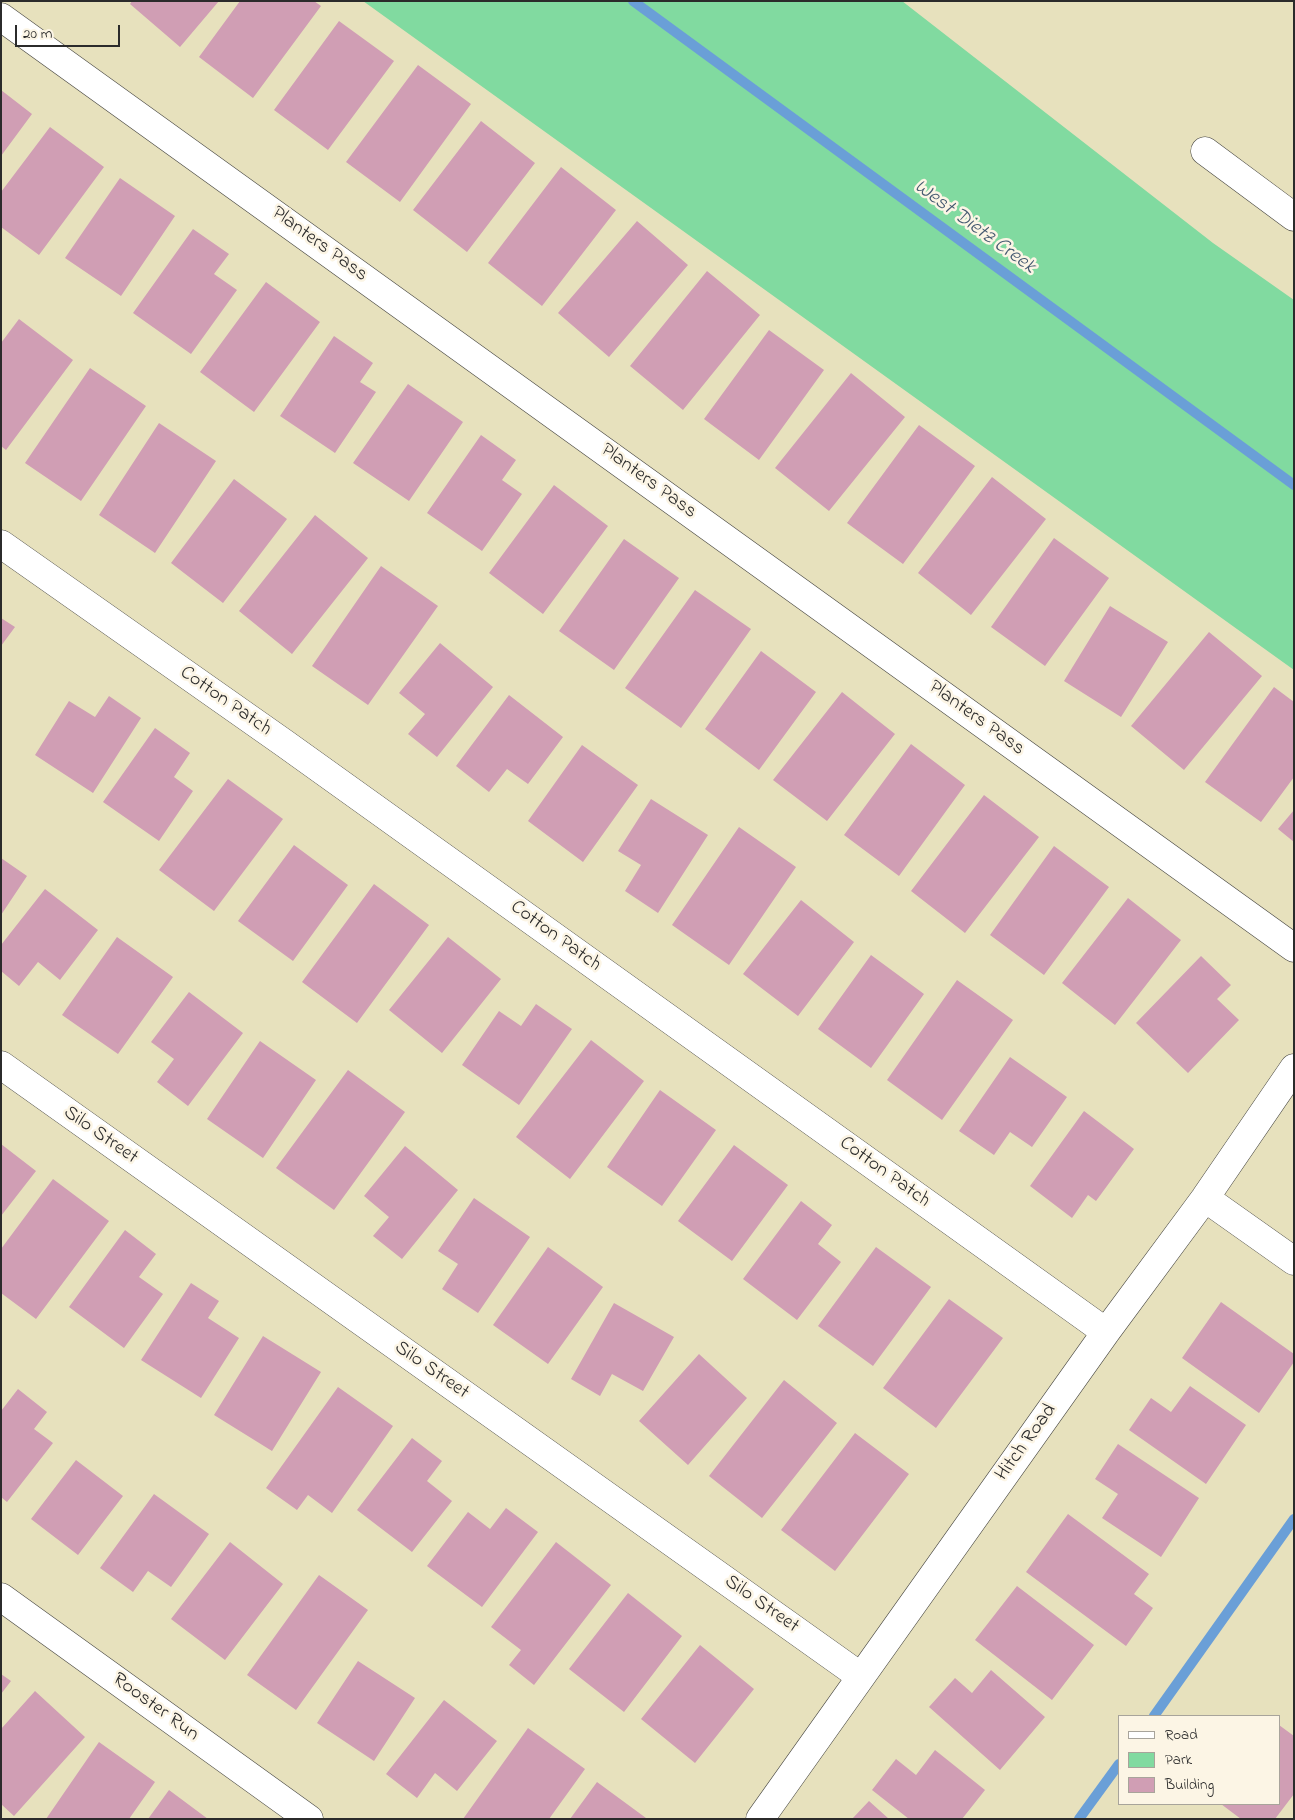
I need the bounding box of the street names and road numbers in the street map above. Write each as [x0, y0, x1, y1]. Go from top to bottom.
street label: Planters Pass [266, 202, 372, 288]
street label: Planters Pass [595, 439, 701, 525]
street label: Cotton Patch [175, 662, 275, 742]
street label: Planters Pass [923, 676, 1029, 762]
street label: Cotton Patch [505, 896, 605, 978]
street label: Silo Street [58, 1102, 142, 1170]
street label: Cotton Patch [834, 1132, 934, 1214]
street label: Silo Street [389, 1337, 473, 1405]
street label: Hitch Road [991, 1400, 1063, 1486]
street label: Silo Street [719, 1571, 803, 1639]
street label: Rooster Run [107, 1669, 203, 1747]

